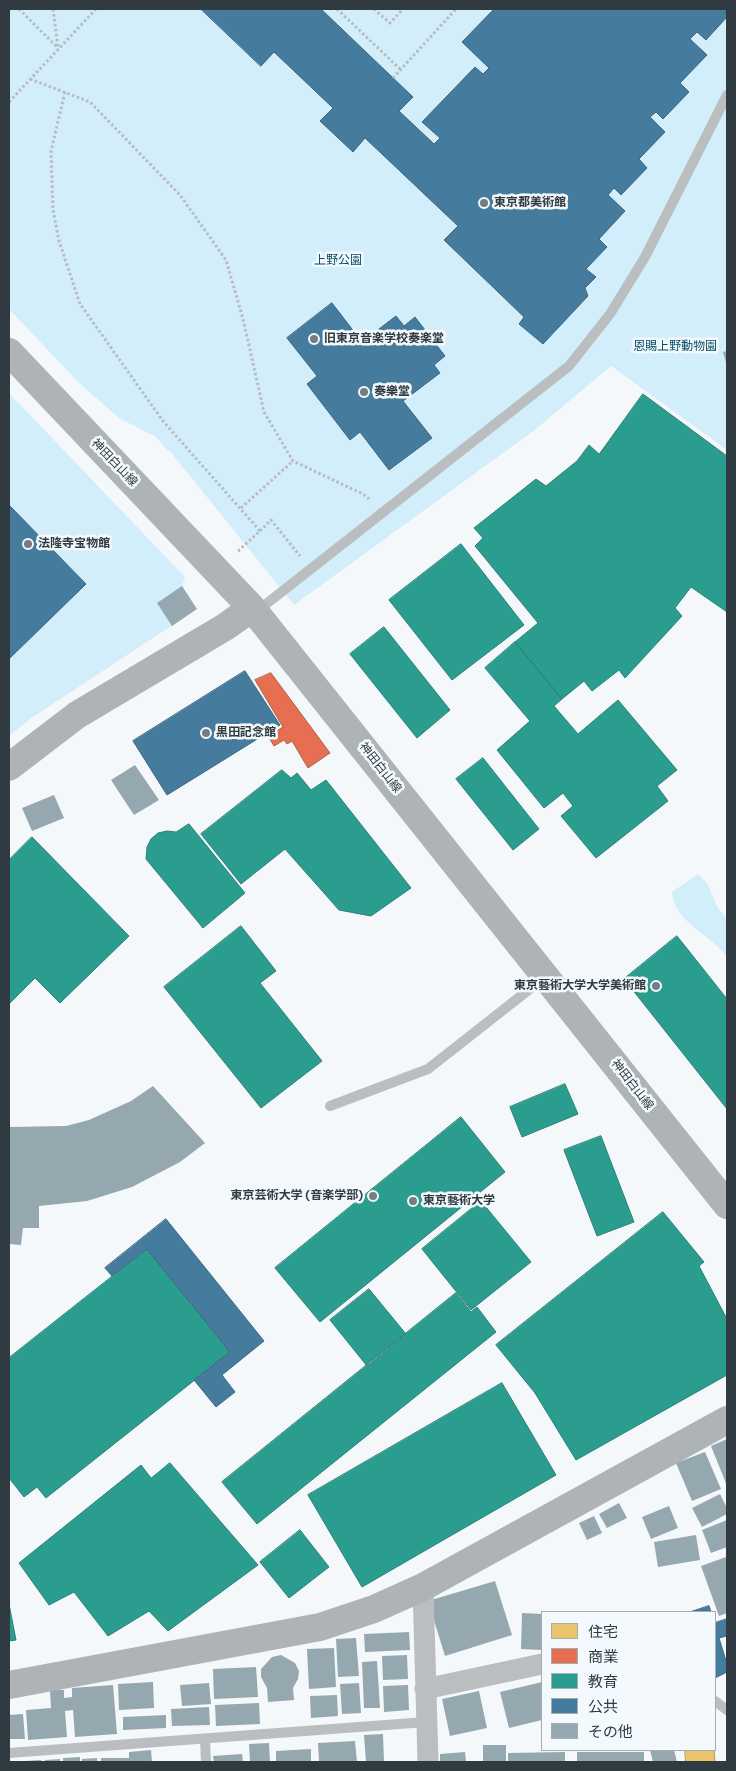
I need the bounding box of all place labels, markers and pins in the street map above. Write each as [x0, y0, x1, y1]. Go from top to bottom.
place label: 東京都美術館 [494, 196, 566, 210]
marker: 東京都美術館 [478, 197, 490, 209]
place label: 旧東京音楽学校奏楽堂 [324, 332, 444, 346]
marker: 旧東京音楽学校奏楽堂 [308, 333, 320, 345]
place label: 奏樂堂 [374, 385, 410, 399]
marker: 奏樂堂 [358, 386, 370, 398]
place label: 法隆寺宝物館 [38, 537, 110, 551]
marker: 法隆寺宝物館 [22, 538, 34, 550]
place label: 黒田記念館 [216, 726, 276, 740]
marker: 黒田記念館 [200, 727, 212, 739]
place label: 東京藝術大学大学美術館 [514, 979, 646, 993]
marker: 東京藝術大学大学美術館 [650, 980, 662, 992]
place label: 東京芸術大学 (音楽学部) [230, 1189, 363, 1203]
marker: 東京芸術大学 (音楽学部) [367, 1190, 379, 1202]
place label: 東京藝術大学 [423, 1194, 495, 1208]
marker: 東京藝術大学 [407, 1195, 419, 1207]

